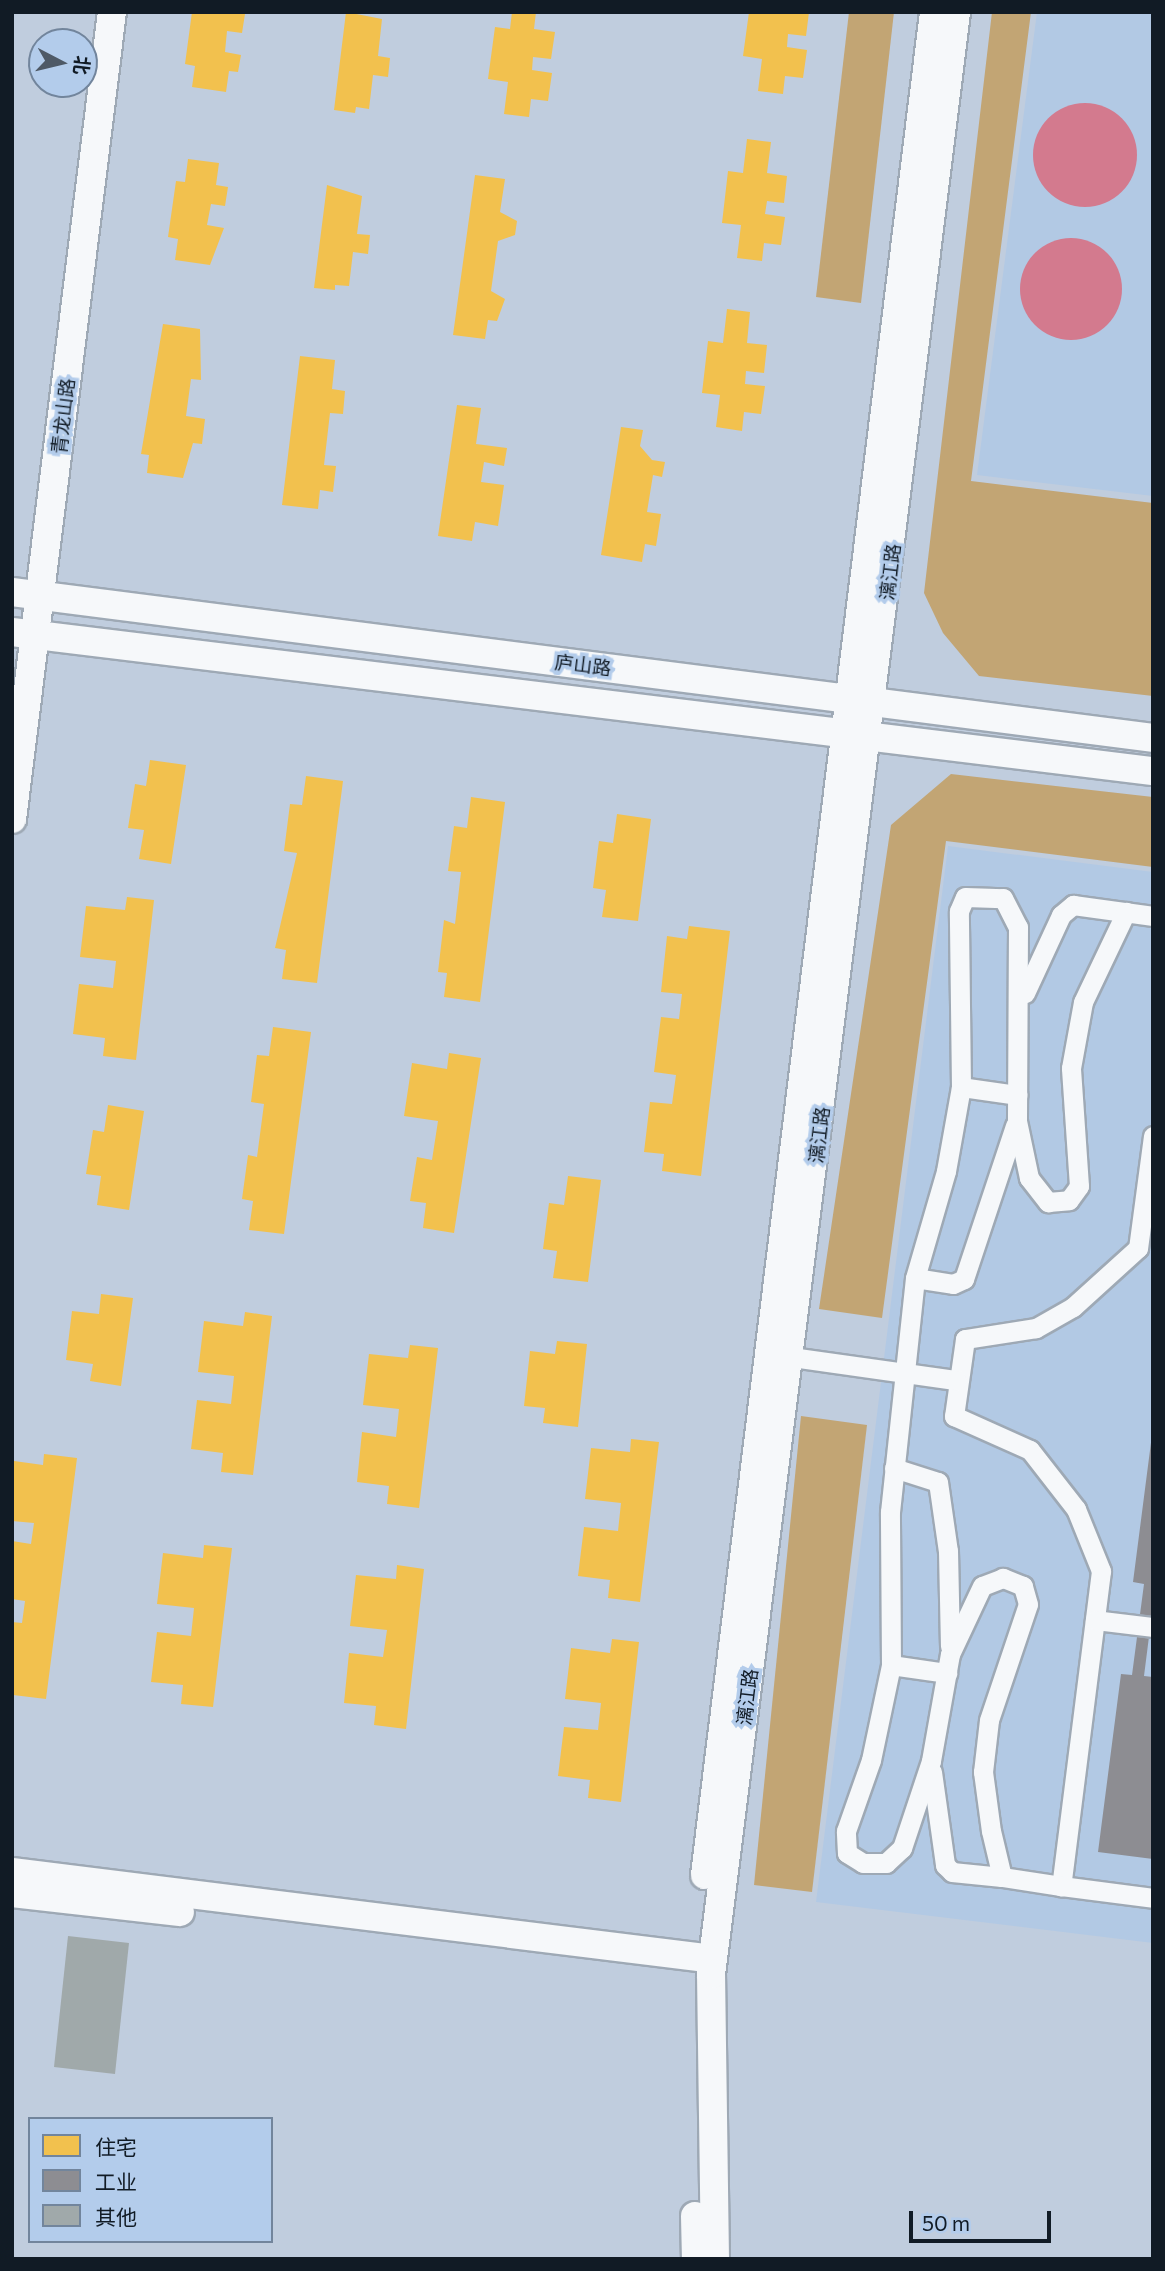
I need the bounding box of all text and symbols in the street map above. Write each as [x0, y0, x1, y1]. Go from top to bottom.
north arrow [28, 28, 98, 98]
text: 北 [70, 55, 95, 76]
street label: 青龙山路 [47, 377, 79, 455]
street label: 漓江路 [875, 542, 905, 602]
street label: 庐山路 [553, 650, 613, 680]
street label: 漓江路 [804, 1105, 834, 1165]
street label: 漓江路 [732, 1667, 762, 1727]
legend [28, 2117, 273, 2243]
text: 住宅 [95, 2134, 137, 2159]
text: 工业 [95, 2169, 137, 2194]
scale bar [913, 2198, 1055, 2242]
text: 其他 [95, 2204, 137, 2229]
text: 50 m [922, 2210, 970, 2235]

